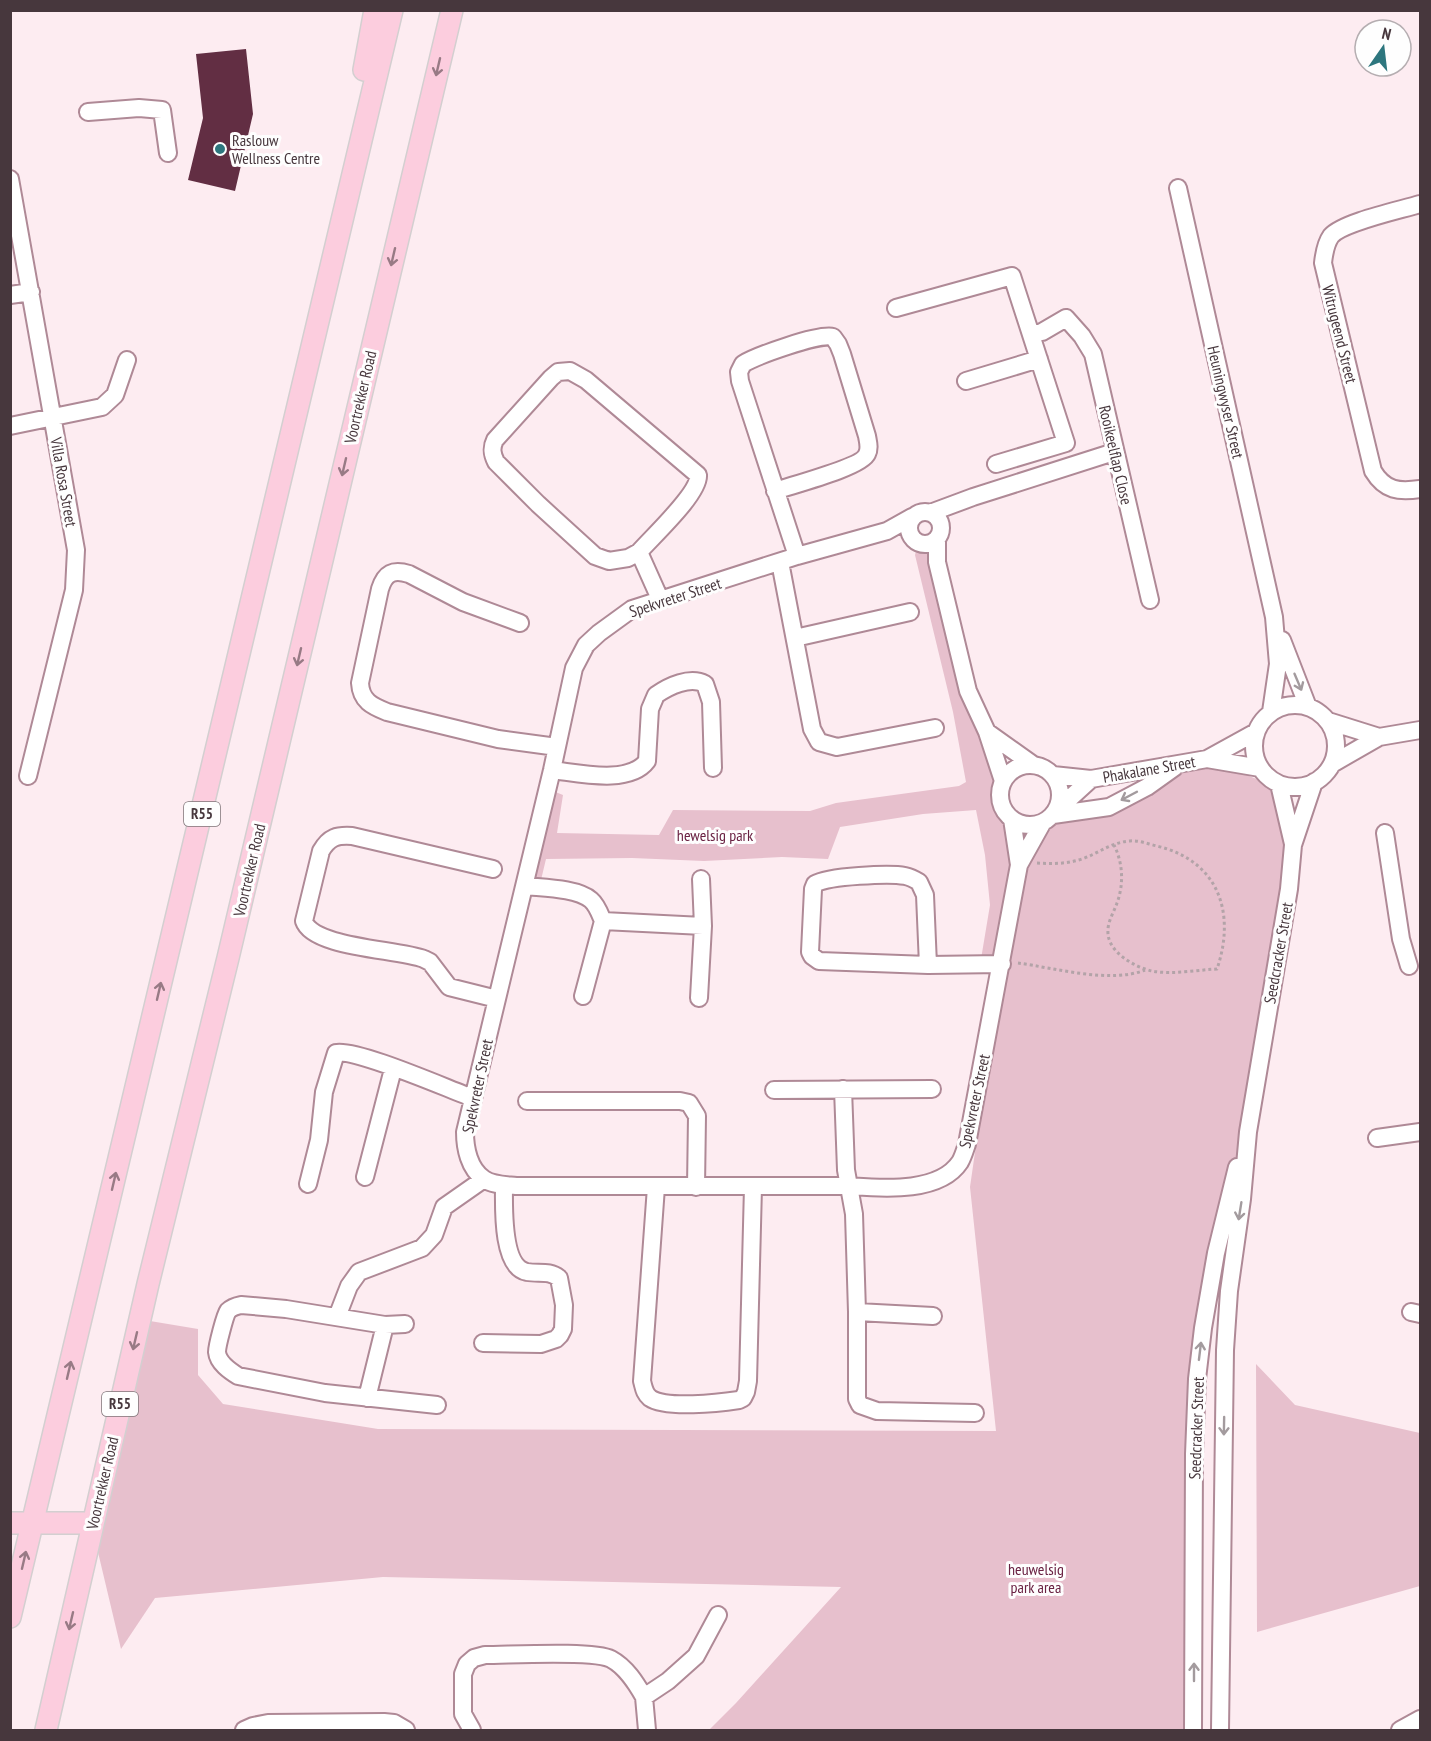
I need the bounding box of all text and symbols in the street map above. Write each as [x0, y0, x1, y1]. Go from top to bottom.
north arrow [1353, 18, 1413, 78]
text: N [1380, 23, 1393, 44]
one-way arrow [432, 58, 444, 77]
place label: Raslouw Wellness Centre [232, 130, 320, 168]
marker: Raslouw Wellness Centre [213, 142, 227, 156]
one-way arrow [387, 247, 399, 266]
street label: Witrugeend Street [1318, 283, 1362, 386]
street label: Heuningwyser Street [1203, 344, 1249, 461]
street label: Voortrekker Road [339, 349, 380, 446]
street label: Rooikeelflap Close [1095, 403, 1137, 507]
street label: Villa Rosa Street [46, 435, 82, 529]
one-way arrow [337, 458, 349, 477]
street label: Spekvreter Street [626, 573, 724, 621]
one-way arrow [293, 647, 305, 666]
one-way arrow [1292, 672, 1304, 690]
street label: Phakalane Street [1101, 751, 1197, 787]
one-way arrow [1121, 791, 1139, 802]
road number: R55 [184, 802, 220, 826]
street label: Voortrekker Road [228, 822, 269, 919]
park label: hewelsig park [677, 825, 754, 845]
street label: Seedcracker Street [1259, 900, 1297, 1005]
one-way arrow [154, 982, 166, 1001]
street label: Spekvreter Street [457, 1037, 497, 1135]
street label: Spekvreter Street [954, 1052, 994, 1150]
one-way arrow [109, 1171, 120, 1191]
one-way arrow [1234, 1201, 1245, 1220]
one-way arrow [128, 1332, 140, 1351]
one-way arrow [1194, 1342, 1205, 1362]
one-way arrow [63, 1361, 75, 1380]
street label: Seedcracker Street [1184, 1376, 1208, 1480]
road number: R55 [102, 1392, 138, 1416]
one-way arrow [1219, 1416, 1230, 1436]
street label: Voortrekker Road [81, 1435, 122, 1532]
one-way arrow [18, 1551, 30, 1570]
park label: heuwelsig park area [1008, 1559, 1064, 1597]
one-way arrow [65, 1611, 76, 1630]
one-way arrow [1188, 1663, 1200, 1683]

